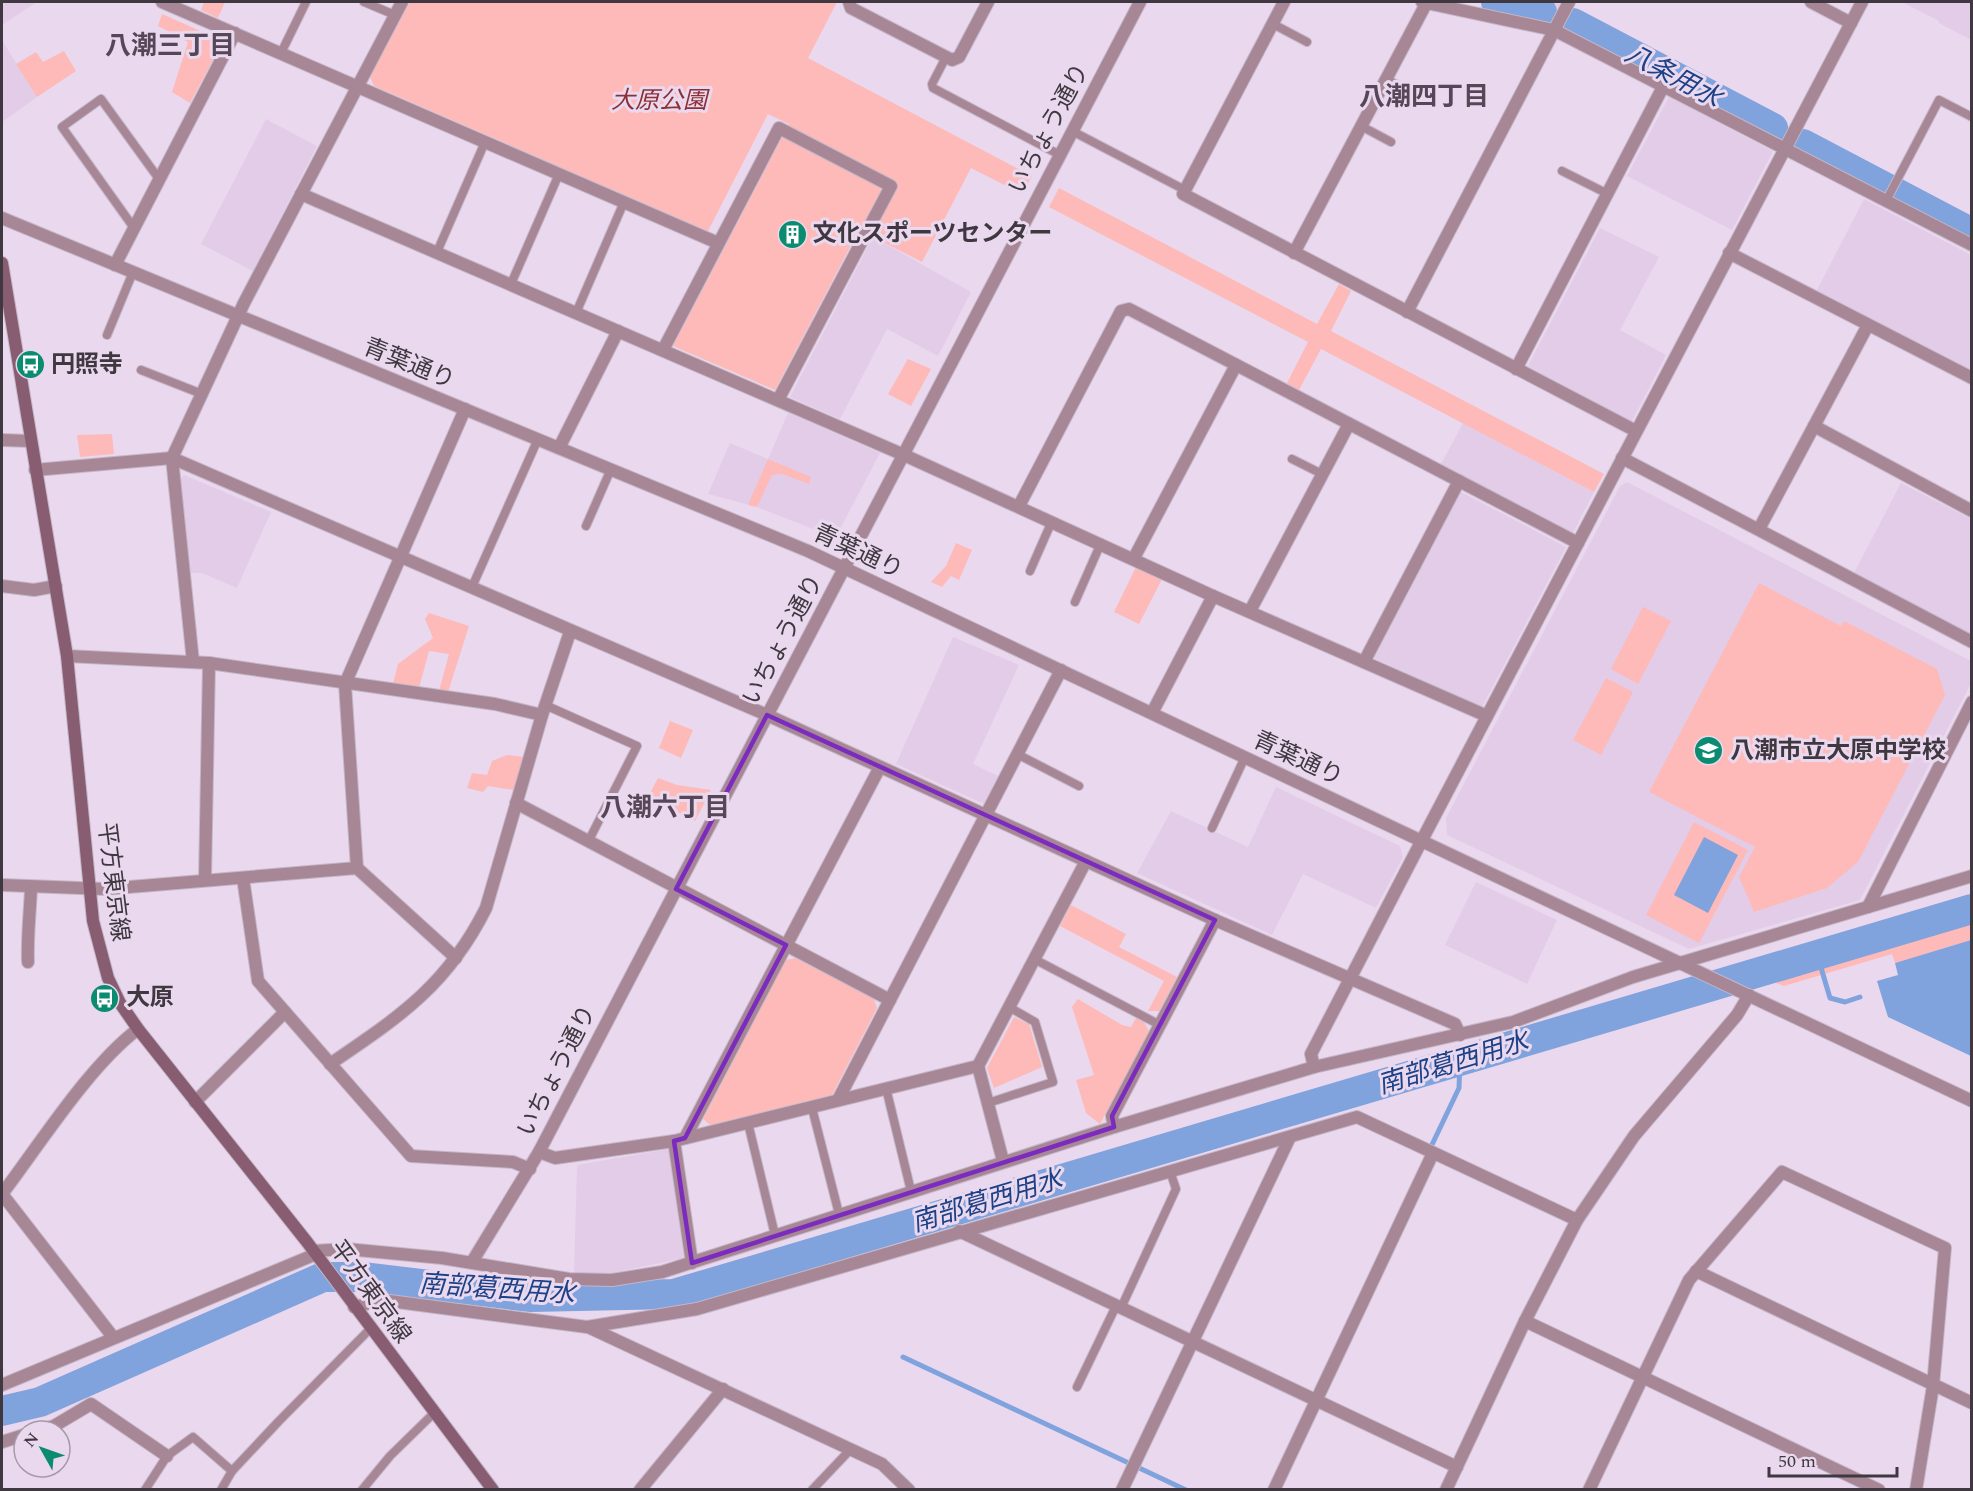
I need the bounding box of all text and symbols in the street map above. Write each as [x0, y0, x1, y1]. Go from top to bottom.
district label: 八潮三丁目 [105, 26, 235, 66]
water label: 八条用水 [1618, 34, 1731, 119]
street label: いちょう通り [999, 57, 1099, 201]
district label: 八潮四丁目 [1359, 77, 1489, 117]
park label: 大原公園 [611, 83, 710, 119]
place label: 文化スポーツセンター [813, 216, 1053, 252]
building icon: 文化スポーツセンター [776, 218, 808, 250]
street label: 青葉通り [358, 329, 460, 399]
place label: 円照寺 [51, 347, 123, 383]
bus stop icon: 円照寺 [14, 349, 46, 381]
street label: 青葉通り [807, 515, 909, 589]
street label: いちょう通り [733, 568, 833, 712]
street label: 青葉通り [1247, 722, 1349, 796]
place label: 八潮市立大原中学校 [1730, 733, 1946, 769]
school or university icon: 八潮市立大原中学校 [1693, 735, 1725, 767]
district label: 八潮六丁目 [600, 788, 730, 828]
street label: 平方東京線 [88, 820, 138, 944]
place label: 大原 [126, 980, 174, 1016]
bus stop icon: 大原 [89, 982, 121, 1014]
street label: いちょう通り [508, 999, 606, 1143]
water label: 南部葛西用水 [1373, 1020, 1536, 1105]
water label: 南部葛西用水 [907, 1158, 1070, 1243]
street label: 平方東京線 [320, 1233, 420, 1351]
water label: 南部葛西用水 [418, 1264, 579, 1315]
north arrow [12, 1419, 72, 1479]
text: N [18, 1427, 45, 1453]
scale bar [1769, 1440, 1896, 1478]
text: 50 m [1778, 1448, 1816, 1475]

